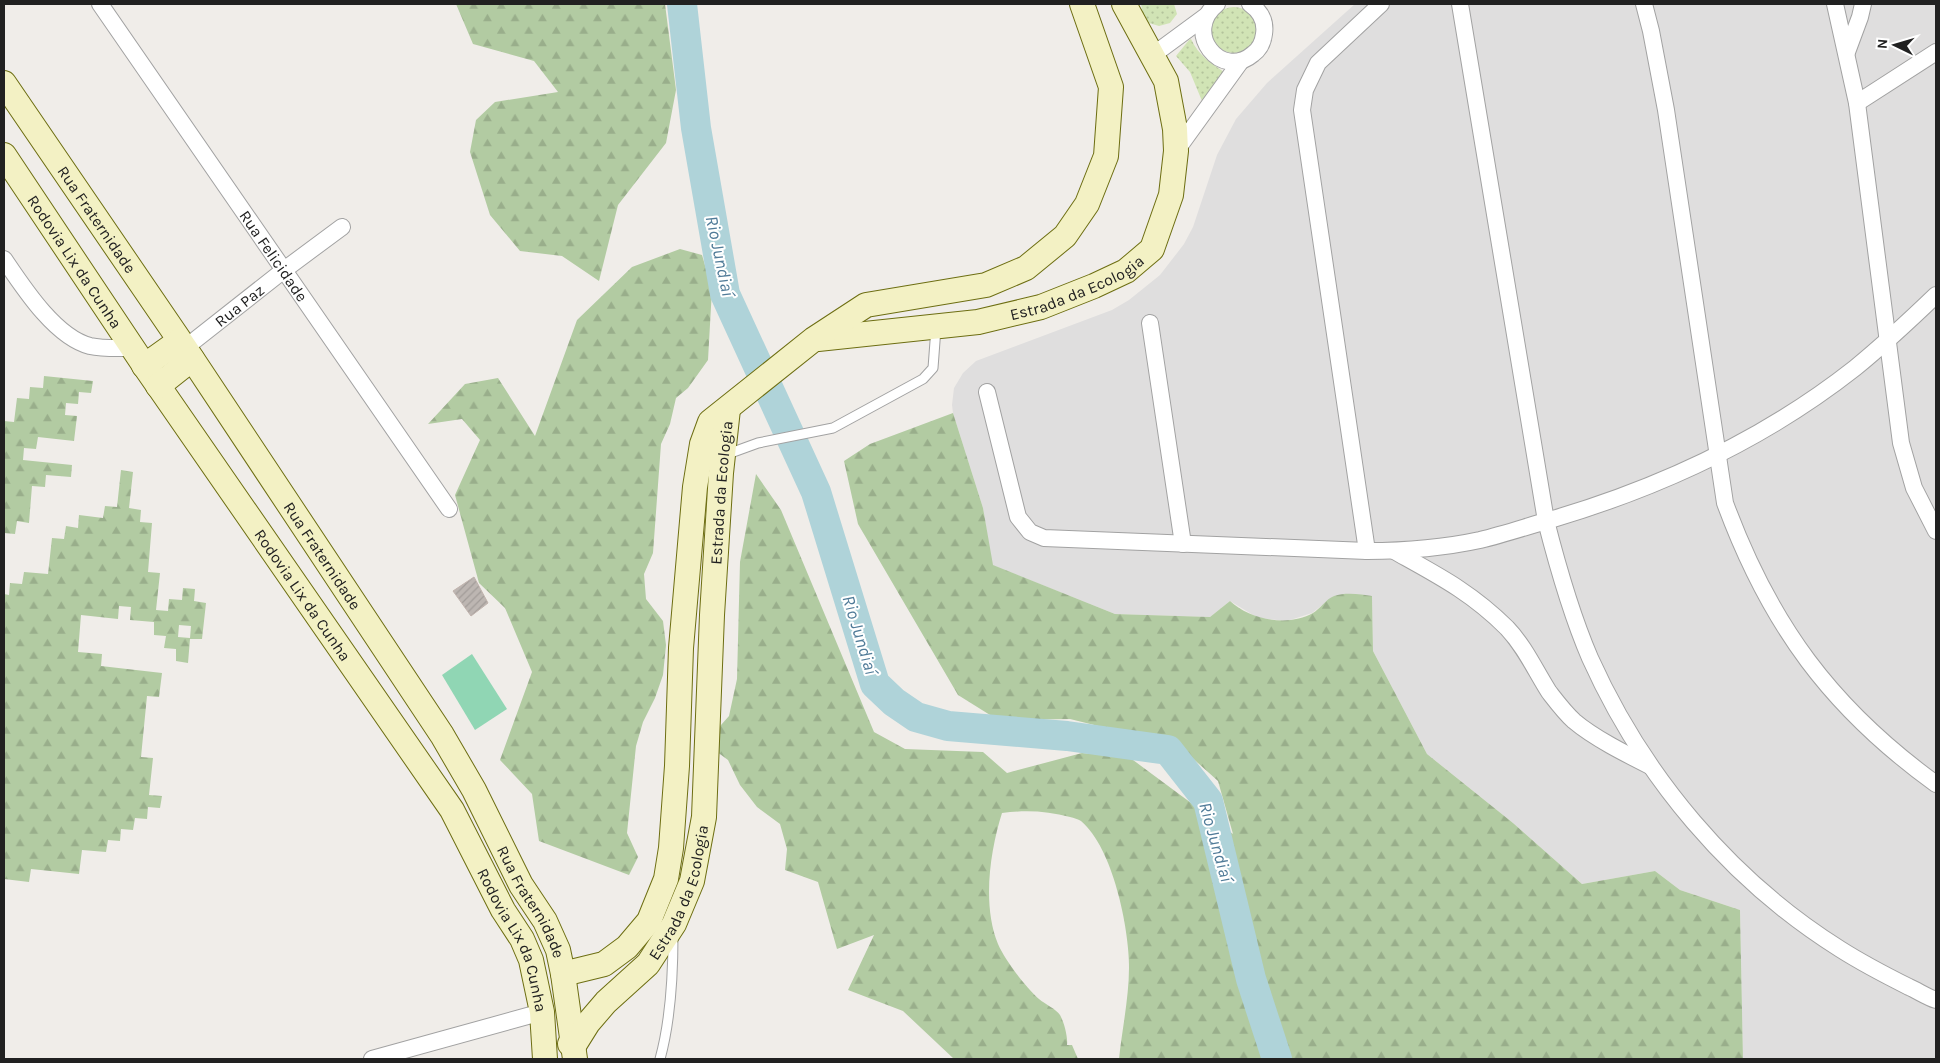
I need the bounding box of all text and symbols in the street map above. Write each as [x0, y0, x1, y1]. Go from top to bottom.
north arrow [1870, 20, 1920, 70]
text: N [1874, 38, 1891, 50]
street label: Rua Fraternidade [54, 162, 140, 276]
street label: Rodovia Lix da Cunha [24, 191, 126, 332]
street label: Rua Felicidade [236, 206, 312, 305]
water label: Rio Jundiaí [701, 214, 740, 300]
street label: Estrada da Ecologia [1008, 251, 1147, 324]
street label: Rua Paz [211, 280, 268, 331]
street label: Estrada da Ecologia [706, 420, 736, 565]
street label: Rua Fraternidade [280, 498, 365, 613]
street label: Rodovia Lix da Cunha [251, 525, 355, 665]
water label: Rio Jundiaí [837, 593, 883, 679]
water label: Rio Jundiaí [1194, 800, 1238, 887]
street label: Estrada da Ecologia [644, 823, 712, 963]
street label: Rua Fraternidade [493, 842, 569, 959]
street label: Rodovia Lix da Cunha [474, 865, 551, 1014]

